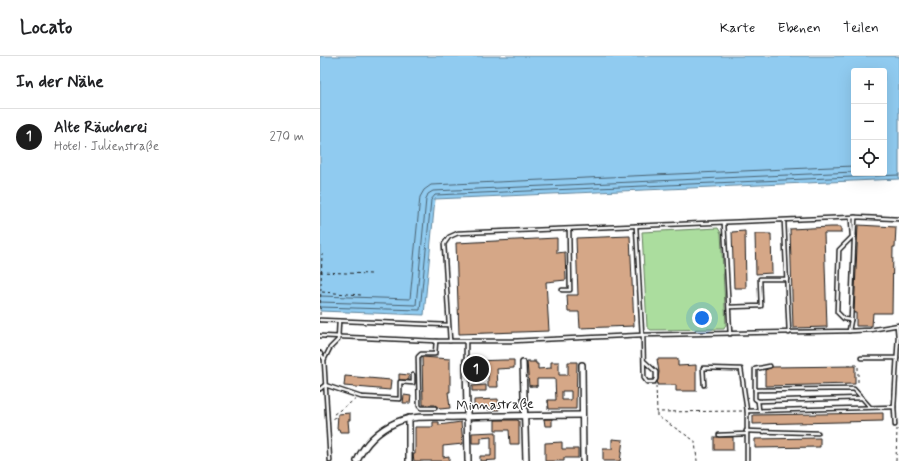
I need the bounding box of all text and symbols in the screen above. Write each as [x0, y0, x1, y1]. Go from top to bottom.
text: Locato [20, 15, 72, 40]
text: Karte [720, 19, 755, 37]
text: Ebenen [777, 19, 821, 37]
text: Teilen [843, 19, 879, 37]
map controls [851, 68, 887, 176]
button: + [851, 68, 887, 104]
text: In der Nähe [16, 71, 104, 93]
button: − [851, 104, 887, 140]
text: Alte Räucherei [54, 118, 147, 138]
text: 1 [26, 128, 32, 145]
text: 270 m [269, 128, 304, 145]
text: Hotel · Julienstraße [54, 138, 159, 155]
button: locate [851, 140, 887, 176]
your location [692, 308, 712, 328]
pin: 1 [463, 354, 489, 384]
street label: Minnastraße [456, 395, 534, 415]

